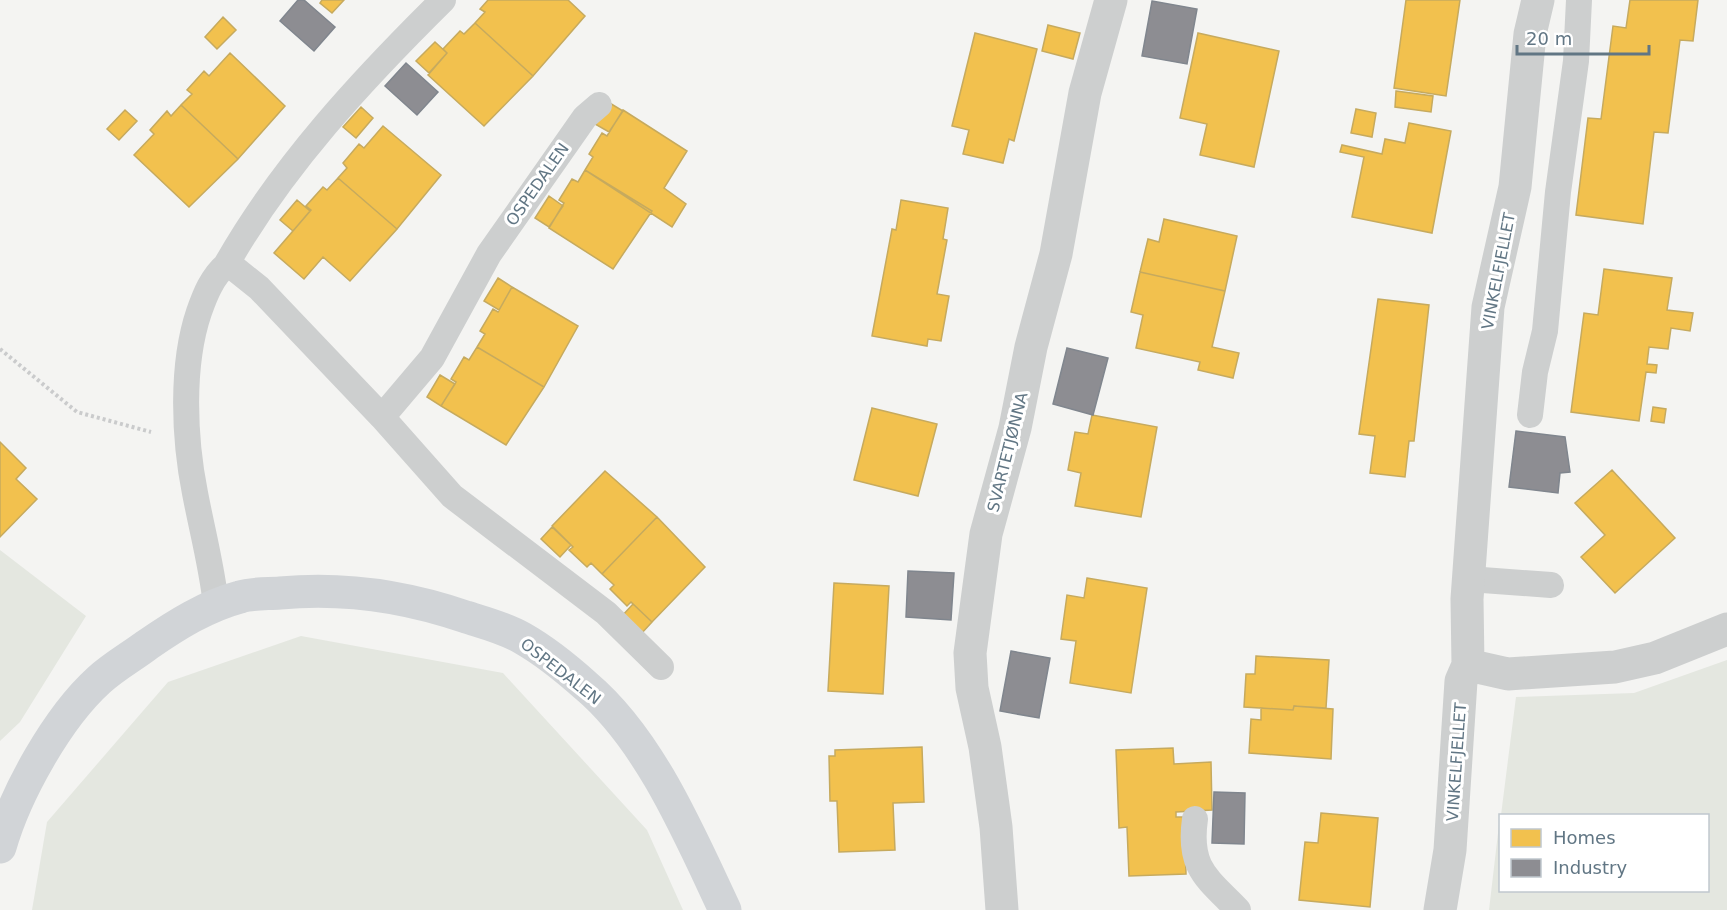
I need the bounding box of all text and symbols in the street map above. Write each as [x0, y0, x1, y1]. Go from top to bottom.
scale bar [1517, 18, 1649, 56]
text: 20 m [1526, 28, 1572, 49]
street label: OSPEDALEN [502, 139, 573, 229]
street label: VINKELFJELLET [1478, 211, 1519, 331]
street label: SVARTETJØNNA [983, 390, 1032, 514]
street label: OSPEDALEN [517, 634, 605, 709]
street label: VINKELFJELLET [1443, 702, 1470, 822]
legend [1499, 814, 1709, 892]
text: Homes [1553, 827, 1616, 848]
text: Industry [1553, 857, 1627, 878]

